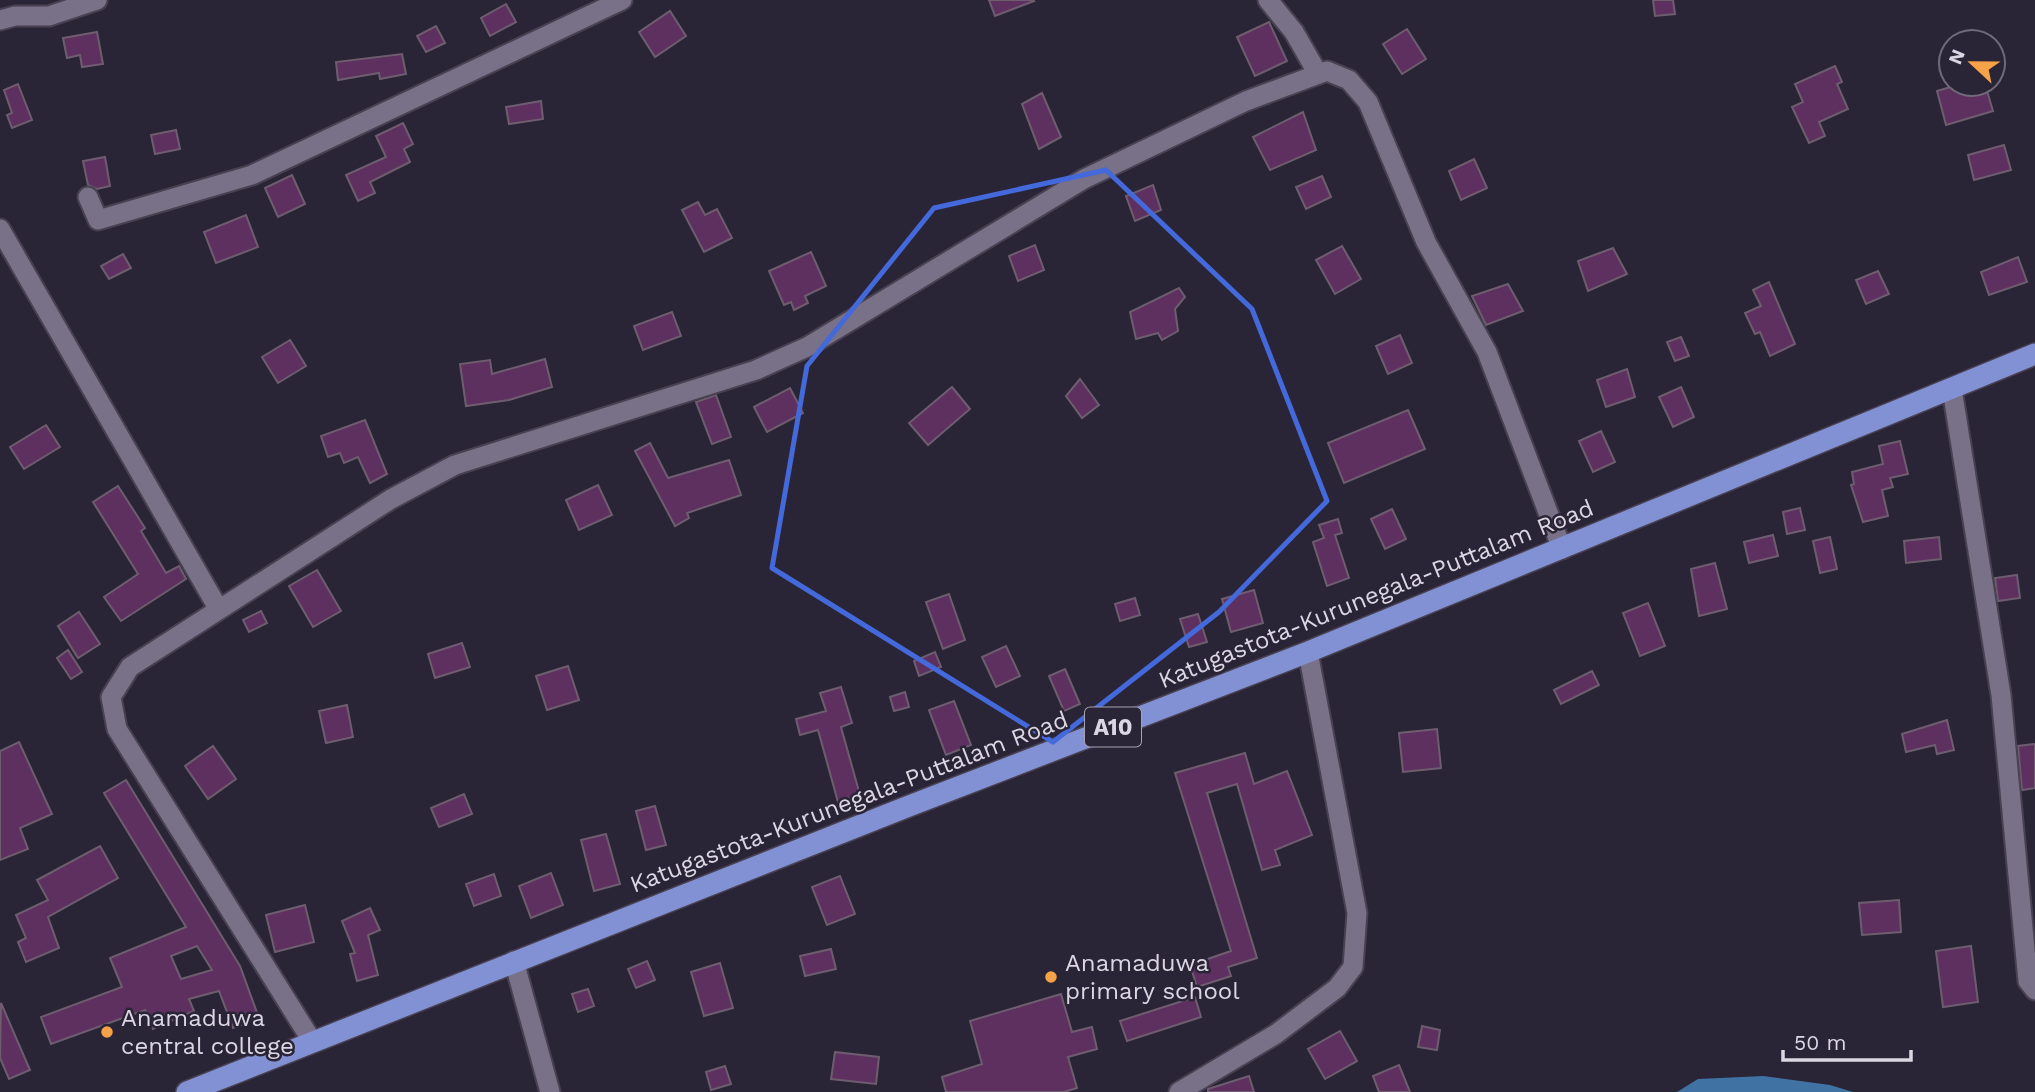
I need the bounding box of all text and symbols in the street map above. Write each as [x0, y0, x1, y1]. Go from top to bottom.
north arrow [1937, 28, 2007, 98]
text: N [1943, 46, 1970, 68]
street label: Katugastota-Kurunegala-Puttalam Road [1154, 494, 1598, 694]
street label: Katugastota-Kurunegala-Puttalam Road [626, 705, 1072, 899]
road number: A10 [1085, 708, 1141, 747]
place label: Anamaduwa primary school [1065, 949, 1240, 1005]
marker: Anamaduwa primary school [1043, 969, 1059, 985]
place label: Anamaduwa central college [121, 1004, 294, 1060]
scale bar [1783, 1018, 1911, 1062]
marker: Anamaduwa central college [99, 1024, 115, 1040]
text: 50 m [1794, 1030, 1846, 1055]

